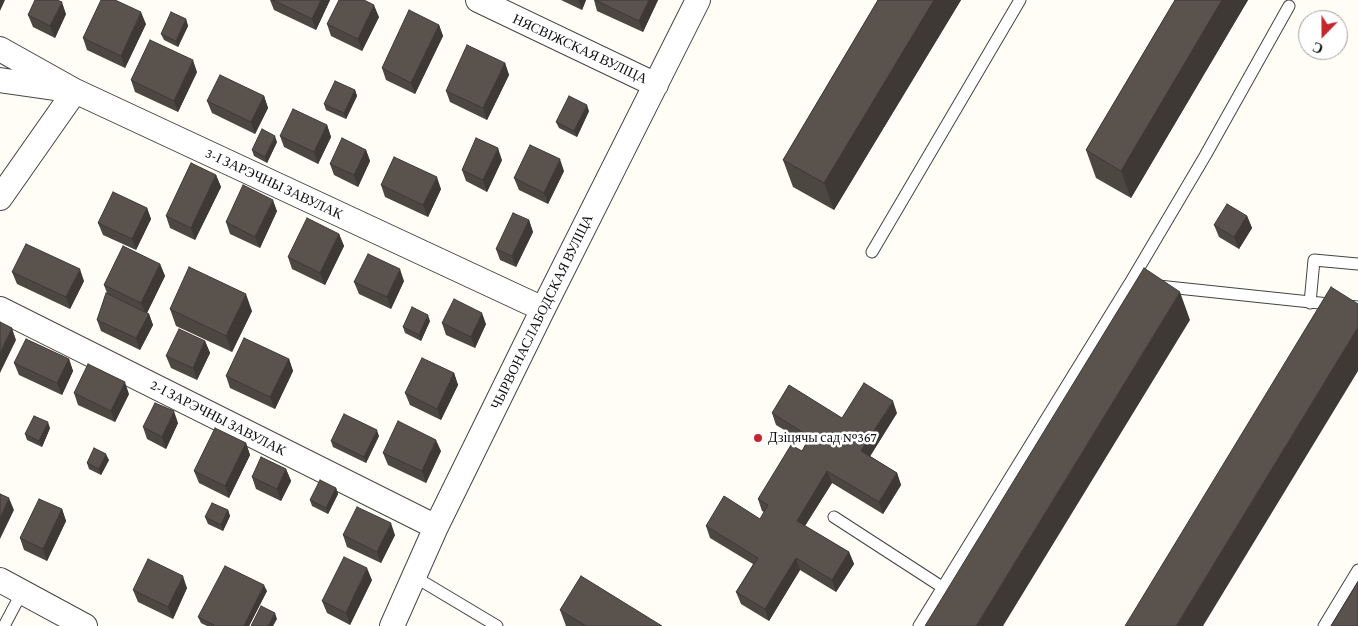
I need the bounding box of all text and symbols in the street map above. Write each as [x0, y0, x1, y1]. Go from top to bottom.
street label: НЯСВІЖСКАЯ ВУЛІЦА [510, 10, 650, 88]
north arrow [1298, 10, 1348, 60]
text: С [1310, 39, 1325, 57]
street label: 3-І ЗАРЭЧНЫ ЗАВУЛАК [203, 145, 345, 223]
street label: ЧЫРВОНАСЛАБОДСКАЯ ВУЛІЦА [487, 212, 597, 412]
street label: 2-І ЗАРЭЧНЫ ЗАВУЛАК [147, 376, 289, 460]
place label: Дзіцячы сад №367 [768, 430, 877, 446]
marker: Дзіцячы сад №367 [752, 432, 764, 444]

